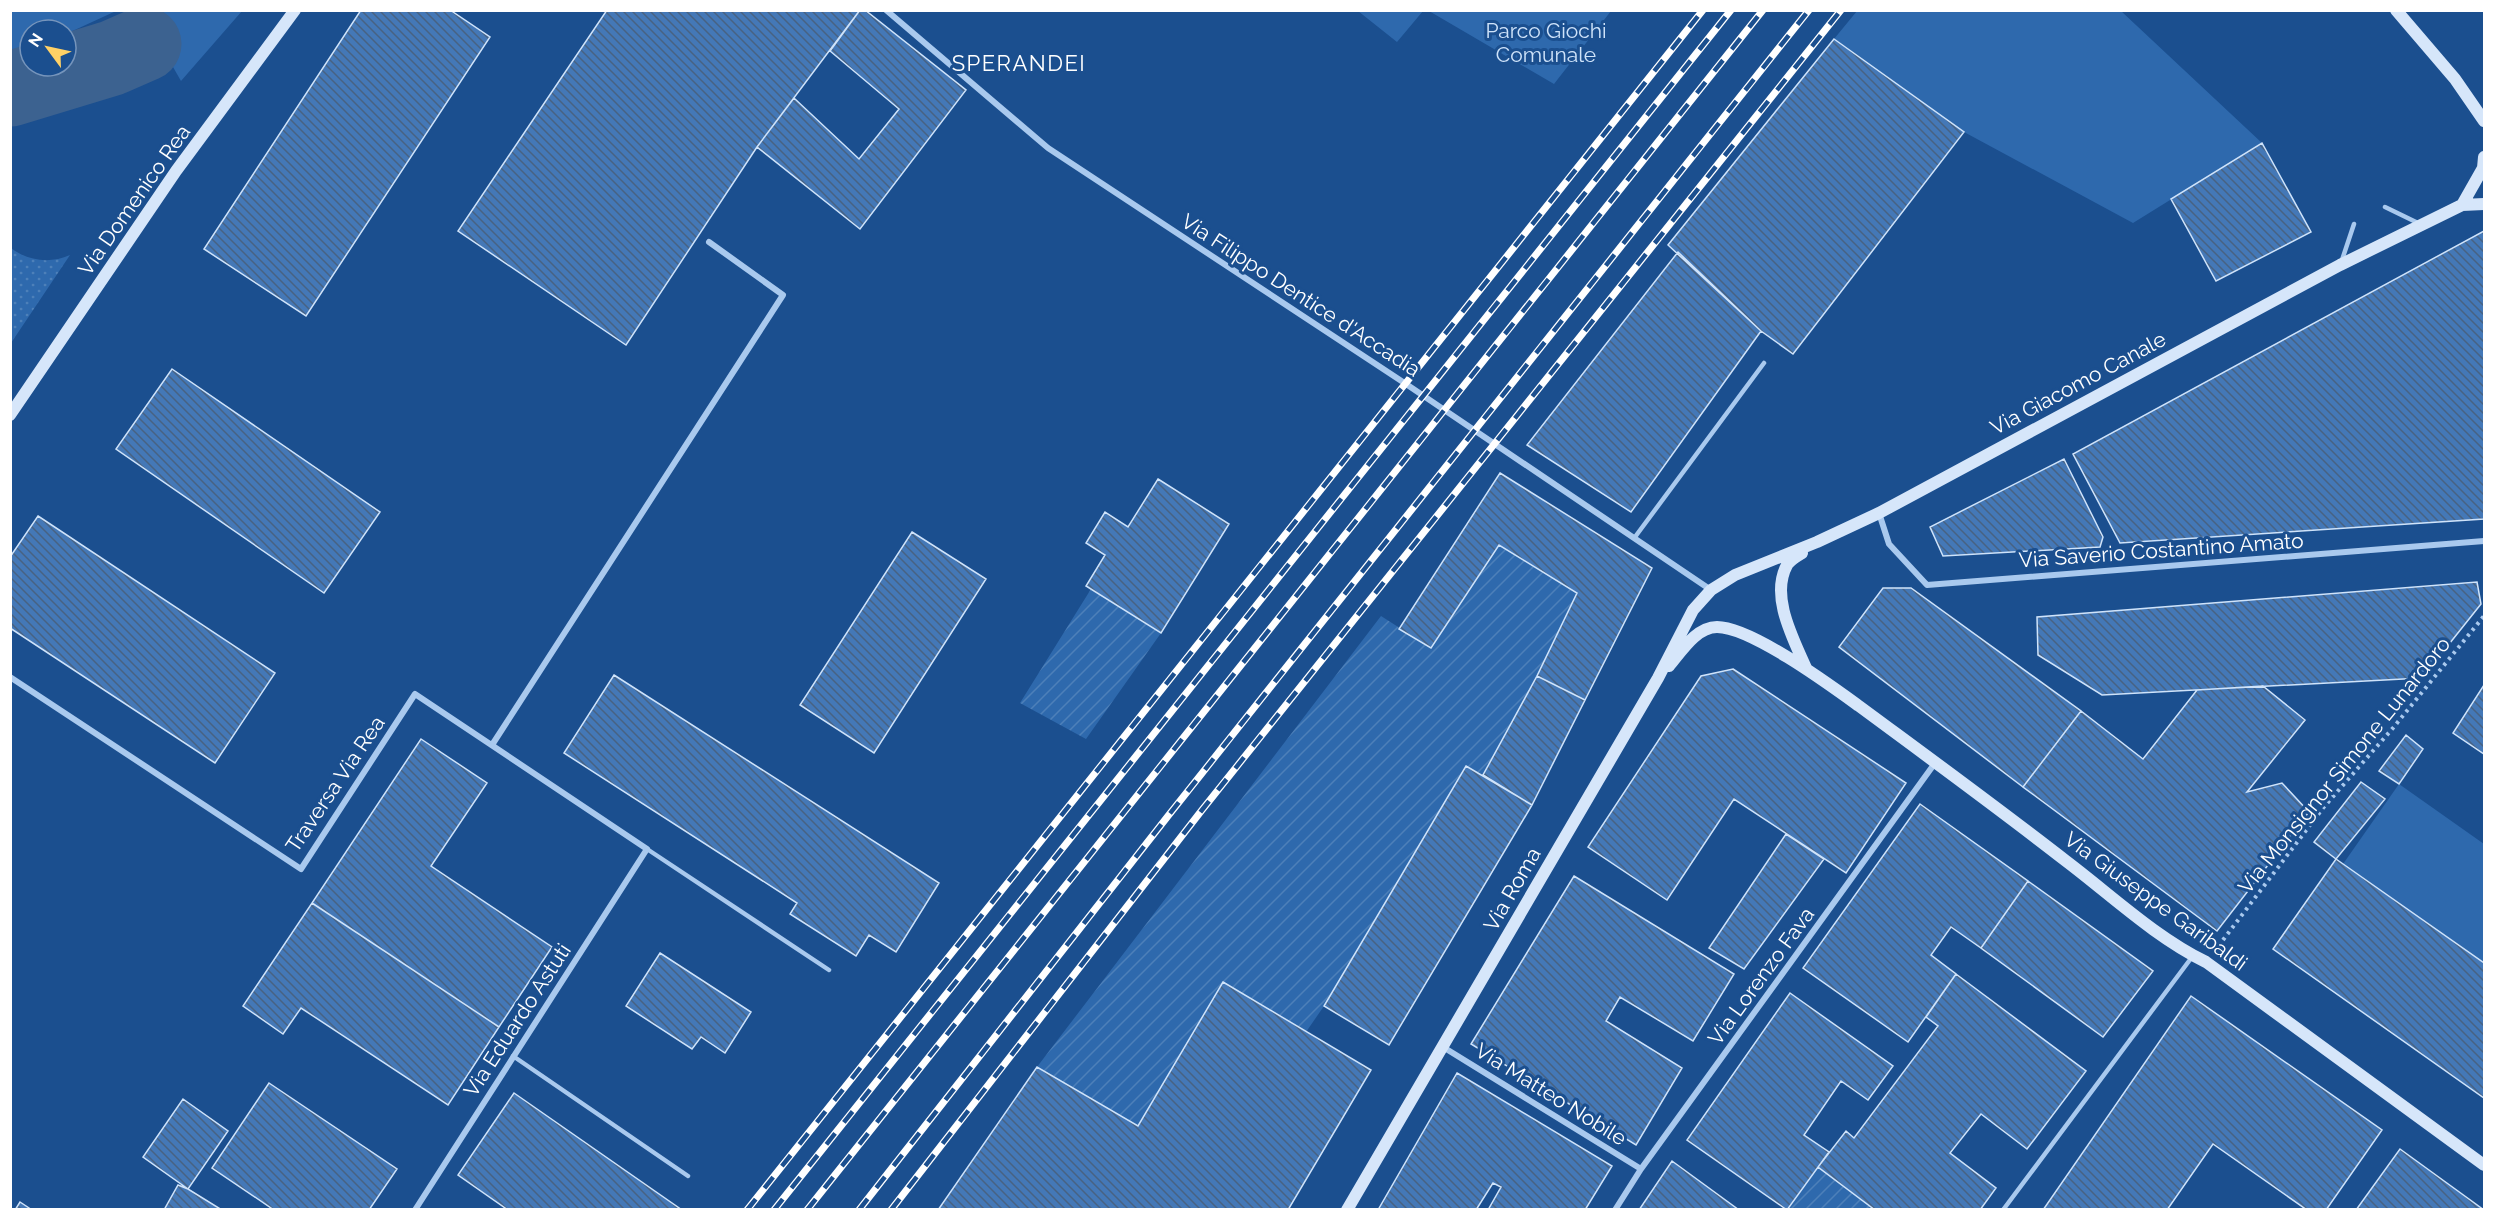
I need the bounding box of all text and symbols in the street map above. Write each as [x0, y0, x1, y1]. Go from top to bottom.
north arrow [18, 18, 78, 78]
park label: Parco Giochi Comunale [1485, 18, 1607, 67]
text: N [25, 30, 47, 50]
district label: SPERANDEI [952, 50, 1086, 76]
street label: Via Domenico Rea [73, 120, 195, 280]
street label: Via Filippo Dentice d'Accadia [1177, 208, 1425, 382]
street label: Via Giacomo Canale [1986, 326, 2170, 440]
street label: Via Saverio Costantino Amato [2018, 528, 2304, 572]
street label: Via Monsignor Simone Lunardoro [2233, 632, 2455, 898]
street label: Traversa Via Rea [280, 711, 390, 857]
street label: Via Giuseppe Garibaldi [2060, 826, 2252, 976]
street label: Via Roma [1478, 843, 1546, 935]
street label: Via Lorenzo Fava [1703, 902, 1819, 1050]
street label: Via Eduardo Astuti [458, 939, 576, 1101]
street label: Via Matteo Nobile [1471, 1037, 1631, 1151]

